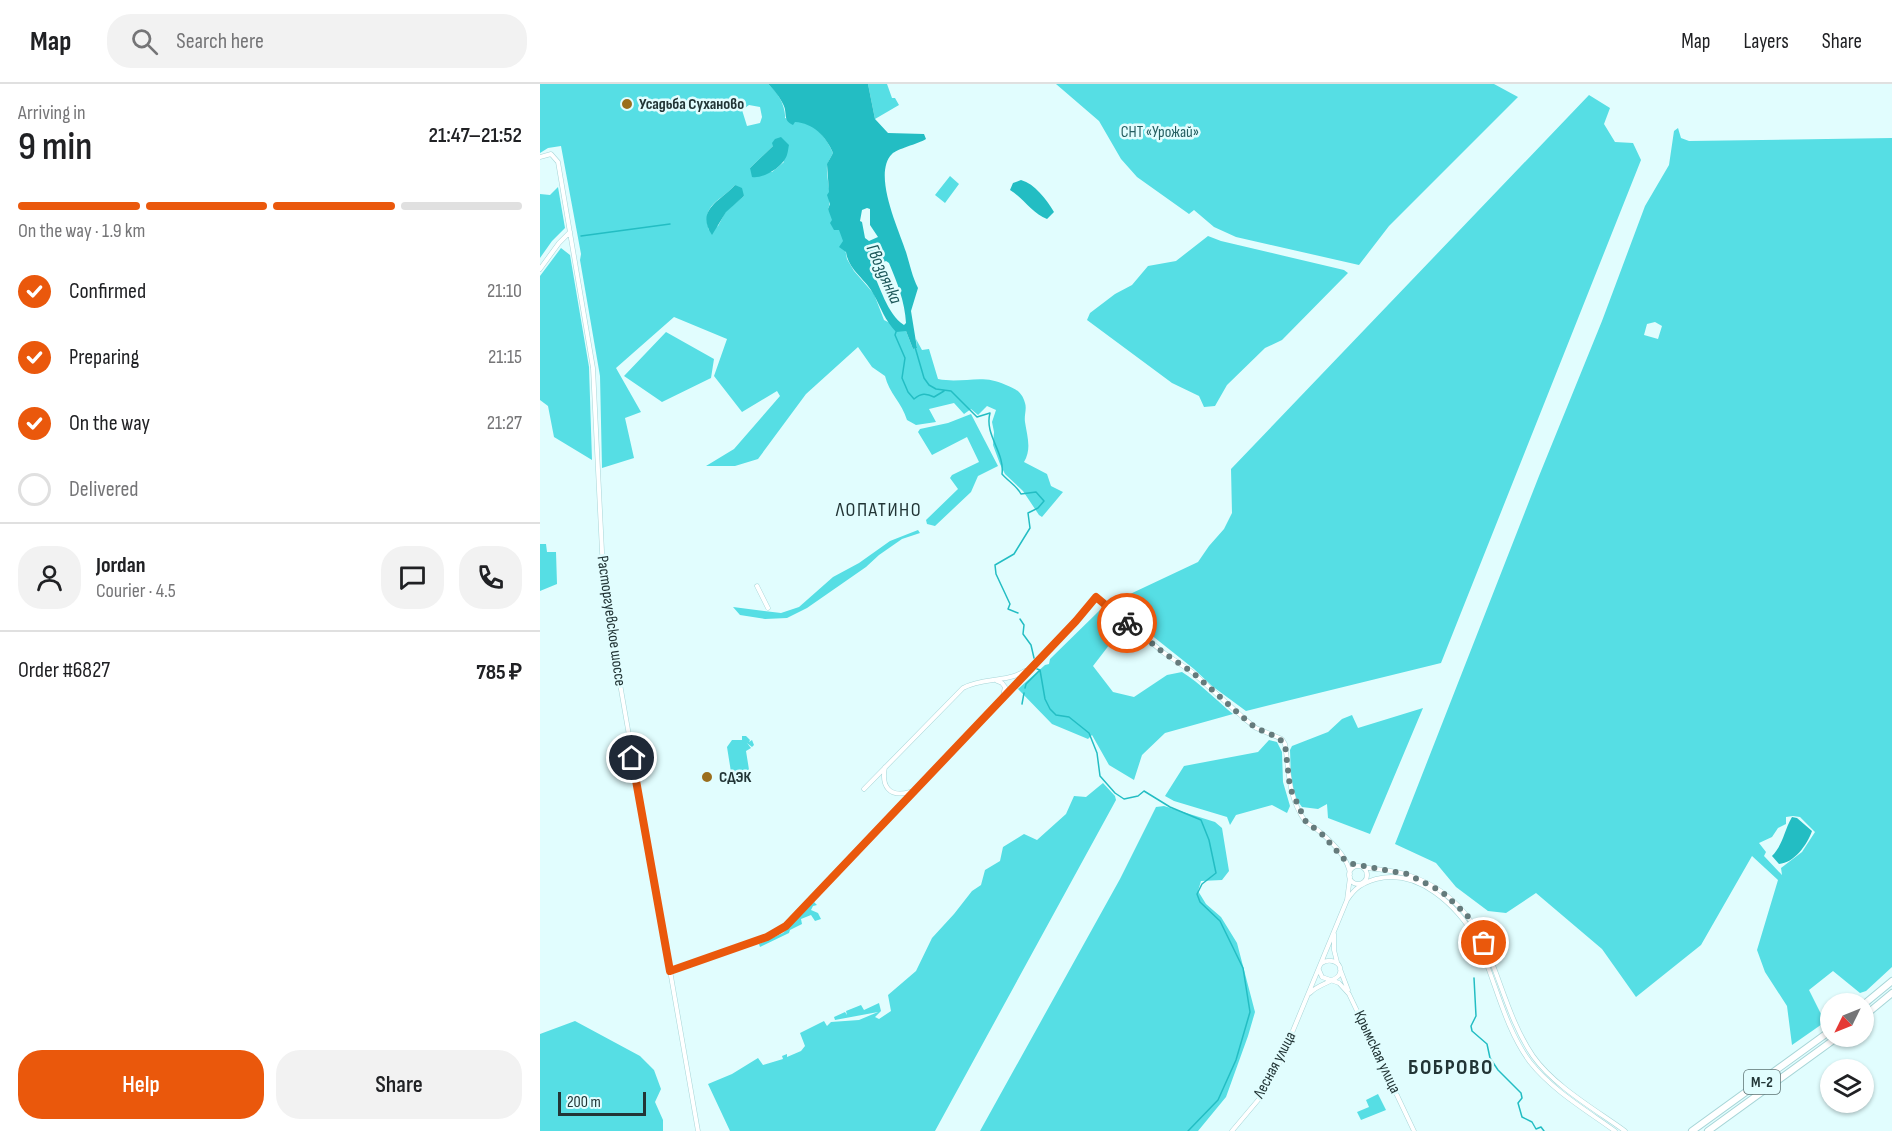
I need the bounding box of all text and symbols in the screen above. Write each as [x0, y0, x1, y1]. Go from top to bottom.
search box [107, 14, 527, 68]
text: Map [30, 25, 71, 58]
icon: search [128, 25, 161, 58]
text: Search here [176, 28, 264, 55]
text: Map [1681, 29, 1710, 54]
text: Layers [1743, 29, 1789, 54]
text: Share [1822, 29, 1862, 54]
place label: Усадьба Суханово [639, 95, 744, 114]
marker: Усадьба Суханово [620, 97, 634, 111]
text: Arriving in [18, 101, 86, 125]
text: 21:47–21:52 [429, 122, 522, 149]
park label: СНТ «Урожай» [1121, 123, 1199, 142]
text: 9 min [18, 124, 92, 171]
text: On the way · 1.9 km [18, 219, 145, 243]
water label: Гвоздянка [862, 241, 907, 308]
icon: check [18, 275, 51, 308]
text: Confirmed [69, 278, 146, 305]
text: 21:10 [487, 279, 522, 303]
icon: check [18, 341, 51, 374]
text: Preparing [69, 344, 139, 371]
text: 21:15 [488, 345, 522, 369]
icon: check [18, 407, 51, 440]
text: On the way [69, 410, 150, 437]
text: 21:27 [487, 411, 522, 435]
text: Delivered [69, 476, 138, 503]
district label: ЛОПАТИНО [835, 498, 922, 522]
button: person [18, 546, 81, 609]
button: chat [381, 546, 444, 609]
button: phone [459, 546, 522, 609]
text: Jordan [96, 552, 145, 579]
street label: Расторгуевское шоссе [592, 555, 630, 687]
text: Courier · 4.5 [96, 579, 176, 603]
courier [1097, 593, 1157, 653]
icon: bike [1111, 607, 1144, 640]
text: Order #6827 [18, 657, 110, 684]
text: 785 ₽ [476, 659, 522, 686]
pin [606, 732, 657, 783]
icon: home [615, 741, 648, 774]
place label: СДЭК [719, 768, 751, 787]
marker: СДЭК [700, 770, 714, 784]
pin [1458, 917, 1509, 968]
icon: bag [1467, 926, 1500, 959]
north arrow [1820, 993, 1874, 1047]
map controls [1820, 993, 1874, 1113]
street label: Крымская улица [1350, 1008, 1404, 1096]
street label: Лесная улица [1249, 1028, 1300, 1102]
button: Help [18, 1050, 264, 1119]
button: Share [276, 1050, 522, 1119]
district label: БОБРОВО [1408, 1054, 1494, 1081]
button: layers [1820, 1059, 1874, 1113]
road number: М-2 [1744, 1070, 1780, 1094]
scale bar [558, 1089, 646, 1116]
text: 200 m [567, 1093, 601, 1112]

